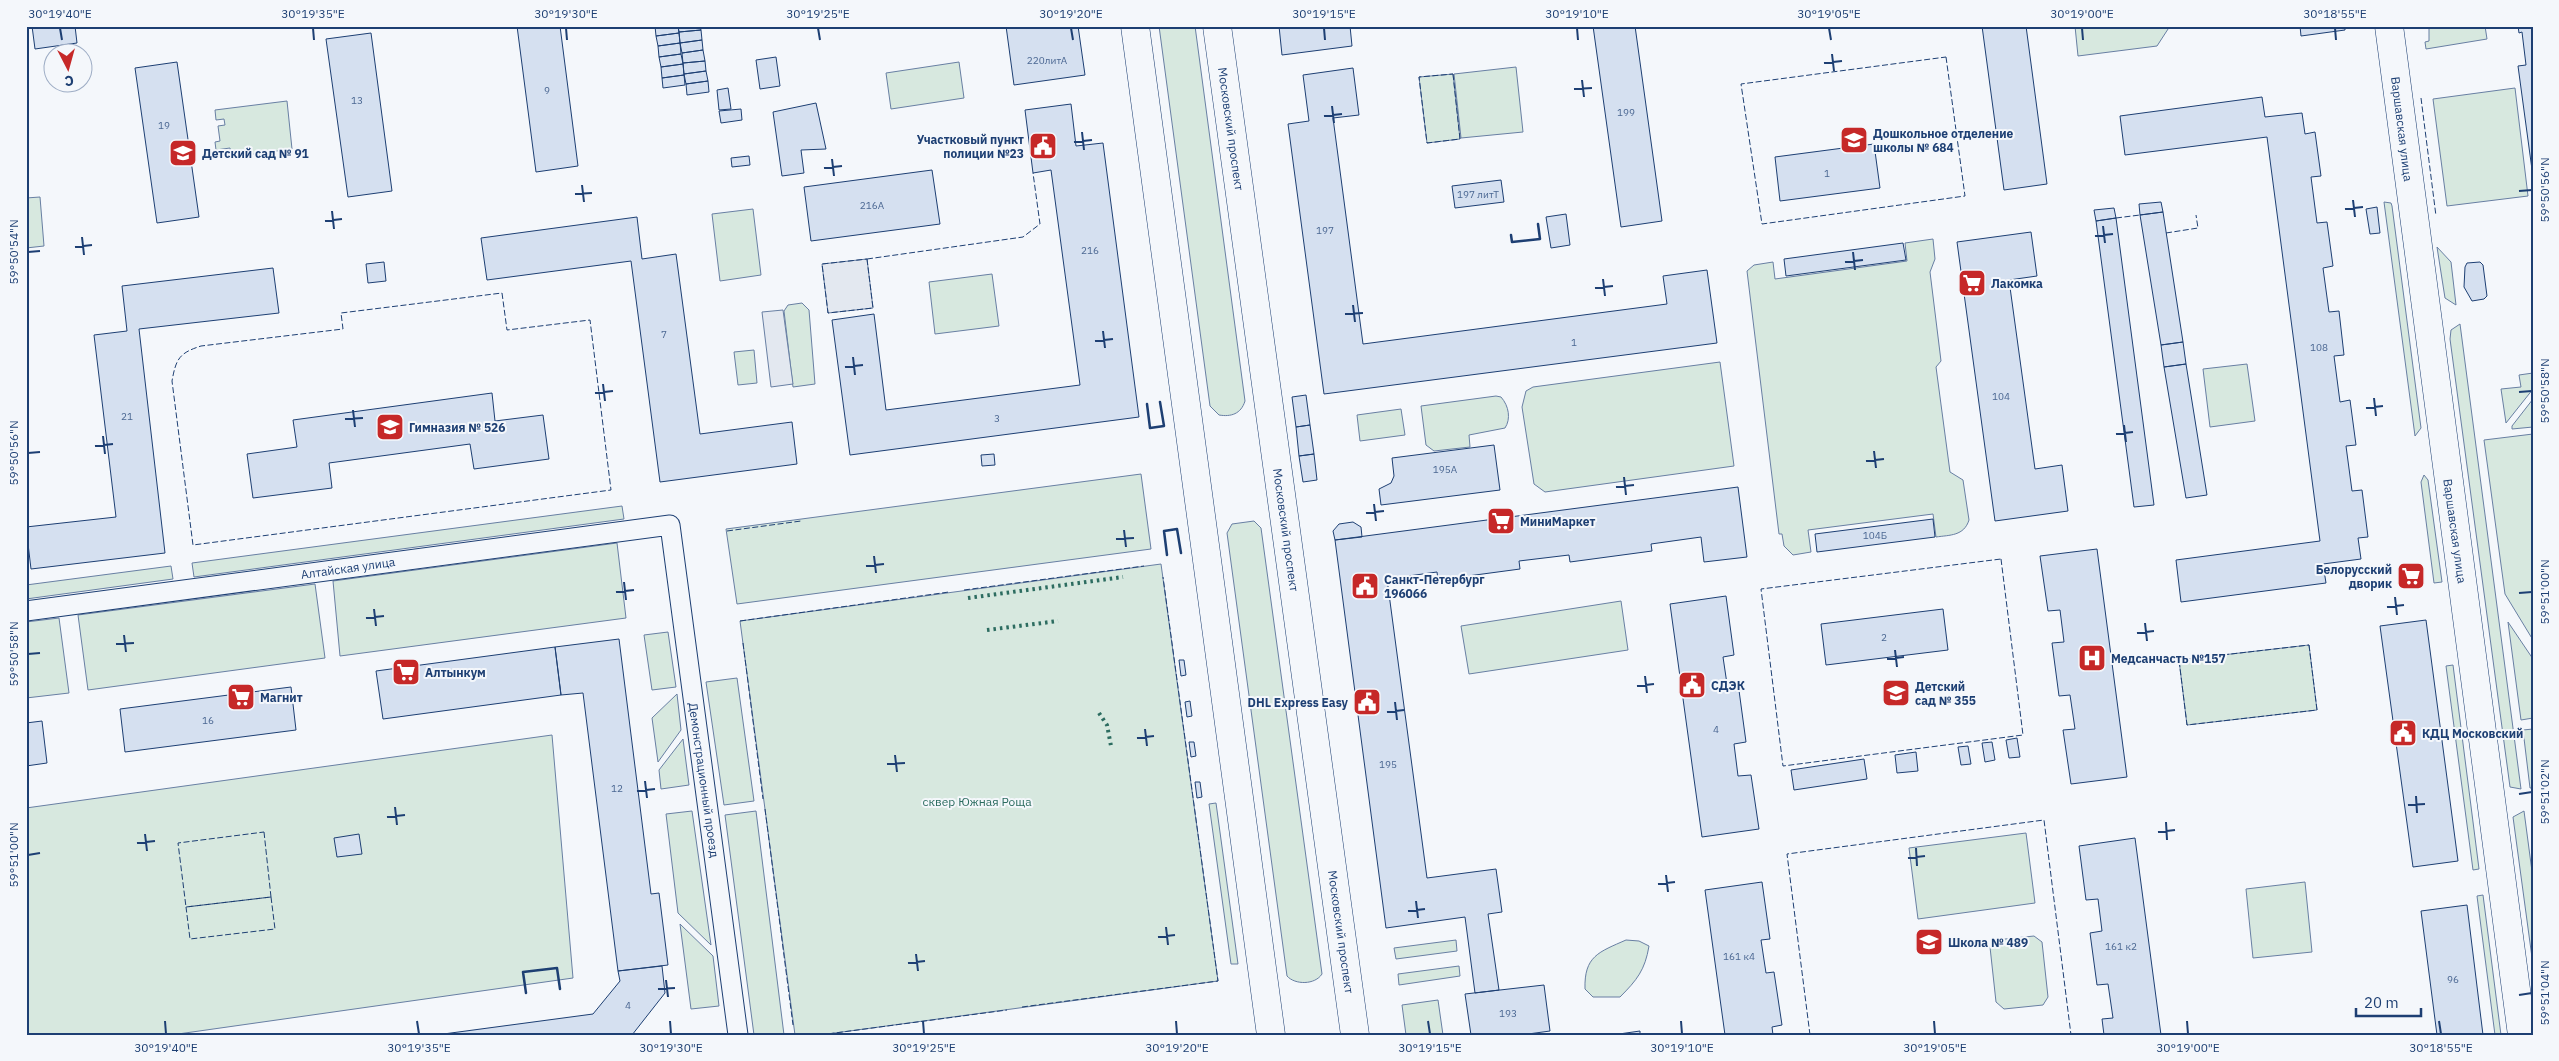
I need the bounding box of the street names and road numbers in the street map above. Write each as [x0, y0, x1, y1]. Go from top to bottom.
street label: Московский проспект [1215, 66, 1247, 192]
street label: Варшавская улица [2388, 76, 2416, 183]
street label: Московский проспект [1270, 467, 1302, 593]
street label: Варшавская улица [2440, 478, 2470, 585]
street label: Алтайская улица [300, 554, 397, 582]
street label: Демонстрационный проезд [686, 701, 722, 859]
street label: Московский проспект [1325, 869, 1357, 995]

